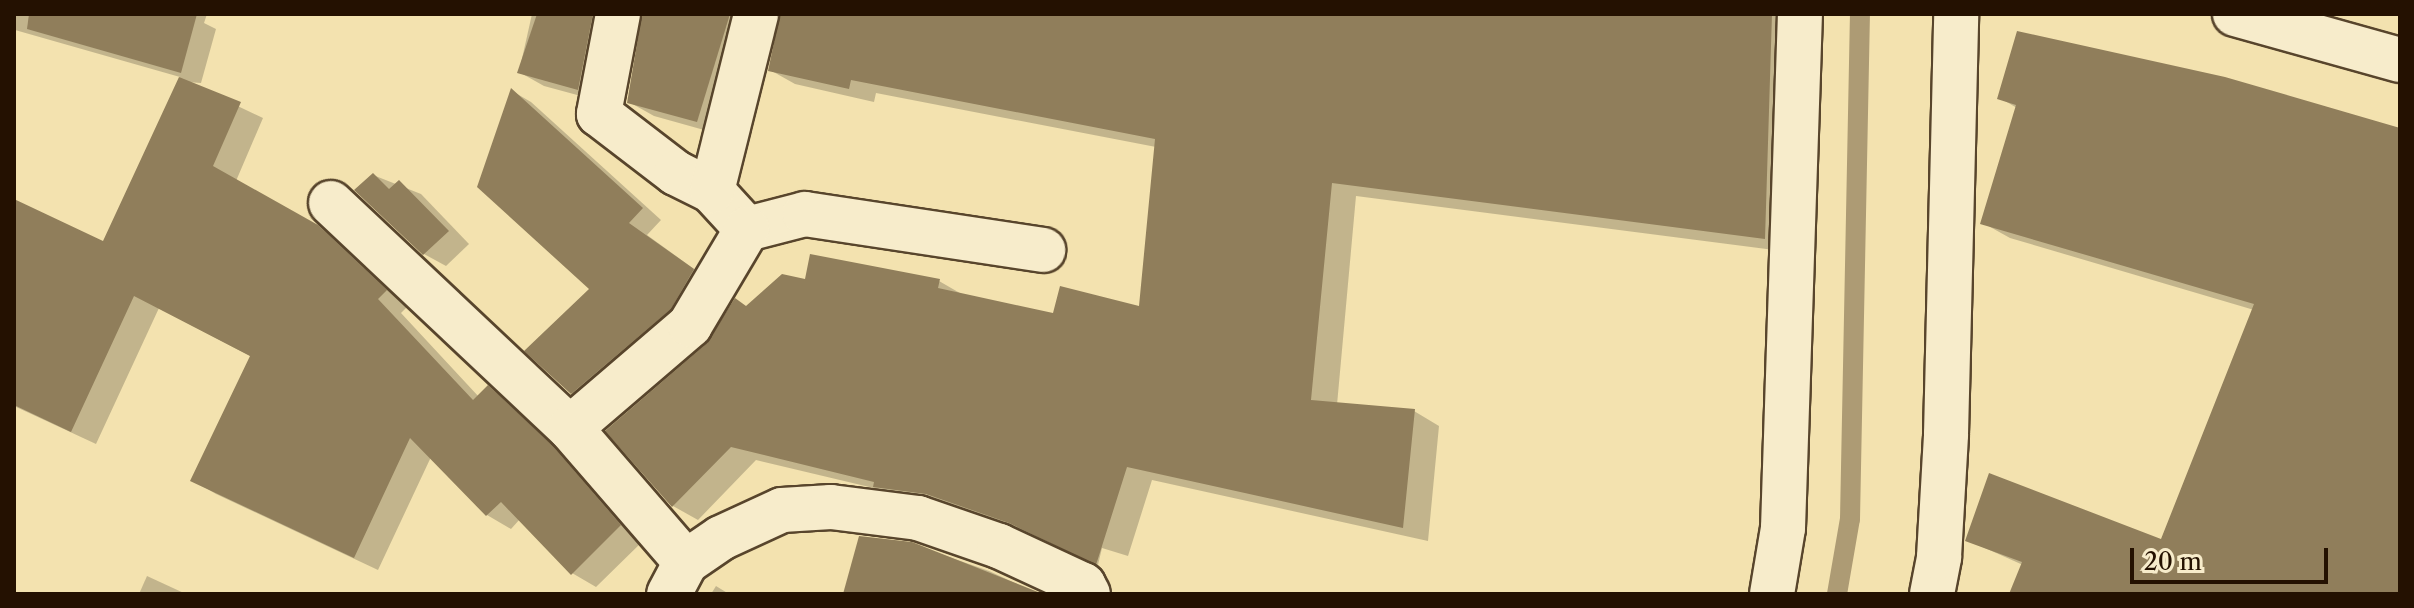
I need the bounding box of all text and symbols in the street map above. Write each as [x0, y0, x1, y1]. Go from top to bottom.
scale bar [2134, 532, 2332, 582]
text: 20 m [2144, 547, 2202, 576]

